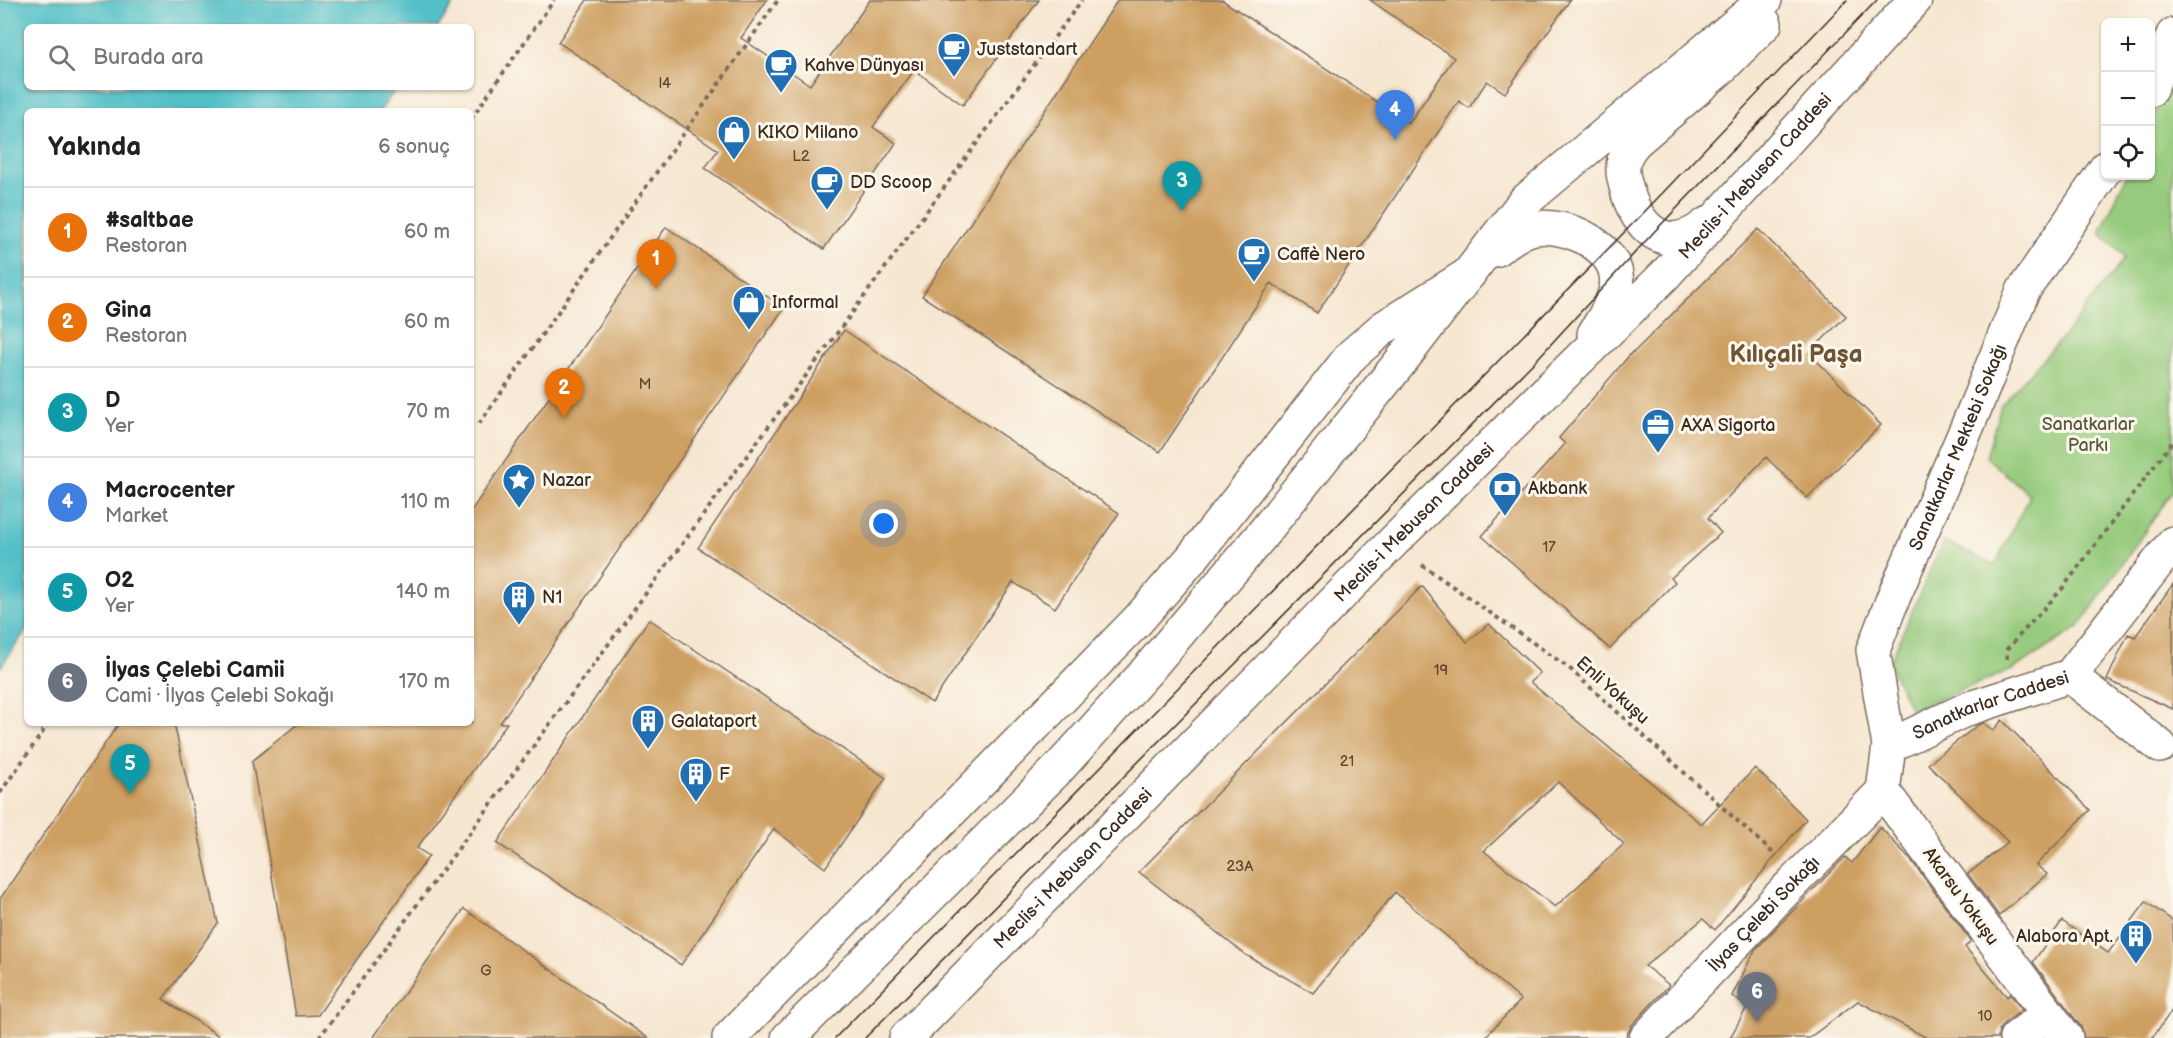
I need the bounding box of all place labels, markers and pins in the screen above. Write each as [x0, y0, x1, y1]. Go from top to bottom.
cafe icon: Juststandart [936, 31, 972, 78]
place label: Juststandart [977, 39, 1078, 60]
cafe icon: Kahve Dünyası [763, 47, 799, 94]
place label: Kahve Dünyası [804, 55, 924, 76]
pin: 4 [1376, 90, 1414, 140]
shop icon: KIKO Milano [716, 114, 752, 161]
place label: KIKO Milano [757, 122, 858, 143]
pin: 3 [1162, 162, 1202, 211]
cafe icon: DD Scoop [809, 164, 845, 211]
place label: DD Scoop [850, 172, 932, 193]
cafe icon: Caffè Nero [1236, 236, 1272, 283]
pin: 1 [636, 240, 676, 289]
place label: Caffè Nero [1277, 244, 1365, 265]
shop icon: Informal [731, 284, 767, 331]
place label: Informal [772, 292, 839, 313]
pin: 2 [544, 368, 584, 418]
office icon: AXA Sigorta [1640, 407, 1676, 454]
place label: AXA Sigorta [1681, 415, 1775, 436]
place icon: Nazar [501, 462, 537, 509]
place label: Nazar [542, 470, 591, 491]
bank icon: Akbank [1487, 470, 1523, 517]
place label: Akbank [1528, 478, 1587, 499]
building icon: N1 [501, 579, 537, 626]
place label: N1 [542, 587, 563, 608]
building icon: Galataport [630, 703, 666, 750]
place label: Galataport [671, 711, 757, 732]
pin: 5 [110, 744, 150, 794]
building icon: F [678, 756, 714, 803]
place label: F [719, 764, 730, 785]
building icon: Alabora Apt. [2118, 918, 2154, 965]
place label: Alabora Apt. [2016, 926, 2113, 947]
pin: 6 [1738, 972, 1776, 1022]

